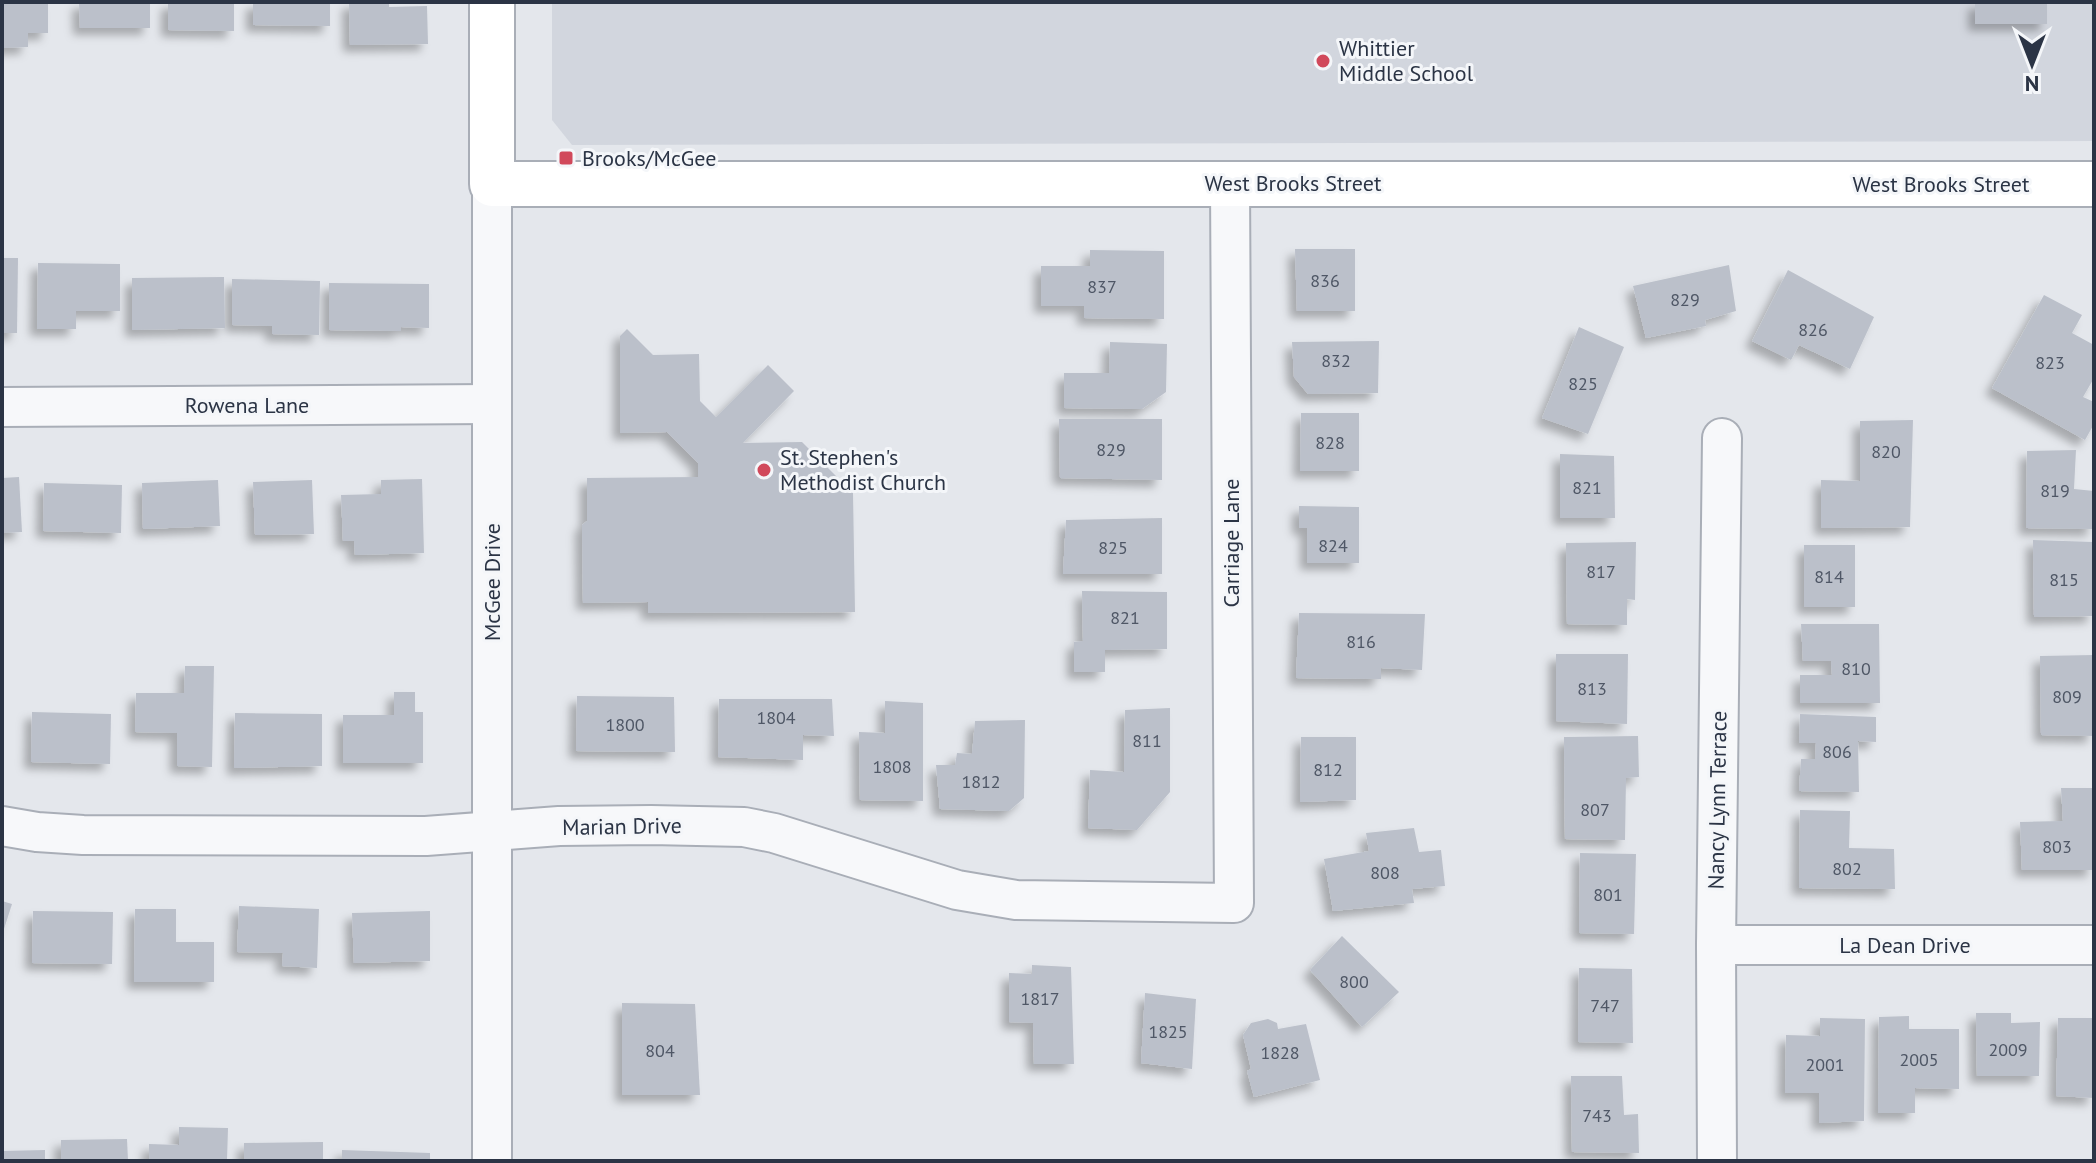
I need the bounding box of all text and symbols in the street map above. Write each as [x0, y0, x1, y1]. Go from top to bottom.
north arrow [1992, 24, 2072, 104]
place label: Whittier Middle School [1339, 34, 1474, 87]
marker: Whittier Middle School [1314, 52, 1332, 70]
text: N [2025, 70, 2039, 98]
place label: Brooks/McGee [582, 144, 716, 172]
marker: Brooks/McGee [557, 149, 575, 167]
street label: West Brooks Street [1205, 169, 1382, 197]
street label: West Brooks Street [1853, 170, 2030, 198]
house number: 836 [1310, 269, 1340, 292]
house number: 837 [1087, 275, 1117, 298]
house number: 829 [1670, 288, 1700, 311]
house number: 826 [1798, 318, 1828, 341]
house number: 832 [1321, 349, 1351, 372]
house number: 823 [2035, 351, 2065, 374]
house number: 825 [1568, 372, 1598, 395]
street label: Rowena Lane [185, 391, 309, 419]
house number: 828 [1315, 431, 1345, 454]
house number: 829 [1096, 438, 1126, 461]
house number: 820 [1871, 440, 1901, 463]
place label: St. Stephen's Methodist Church [780, 443, 946, 496]
marker: St. Stephen's Methodist Church [755, 461, 773, 479]
house number: 821 [1572, 476, 1602, 499]
street label: Carriage Lane [1217, 479, 1245, 607]
house number: 819 [2040, 479, 2070, 502]
street label: McGee Drive [478, 523, 506, 641]
house number: 824 [1318, 534, 1348, 557]
house number: 825 [1098, 536, 1128, 559]
house number: 817 [1586, 560, 1616, 583]
house number: 814 [1814, 565, 1844, 588]
house number: 815 [2049, 568, 2079, 591]
house number: 821 [1110, 606, 1140, 629]
house number: 816 [1346, 630, 1376, 653]
house number: 810 [1841, 657, 1871, 680]
house number: 813 [1577, 677, 1607, 700]
house number: 809 [2052, 685, 2082, 708]
house number: 1804 [756, 706, 796, 729]
street label: Nancy Lynn Terrace [1701, 711, 1733, 889]
house number: 1800 [605, 713, 645, 736]
house number: 811 [1132, 729, 1162, 752]
house number: 806 [1822, 740, 1852, 763]
house number: 1808 [872, 755, 912, 778]
house number: 812 [1313, 758, 1343, 781]
house number: 1812 [961, 770, 1001, 793]
house number: 807 [1580, 798, 1610, 821]
street label: Marian Drive [562, 811, 682, 841]
house number: 803 [2042, 835, 2072, 858]
house number: 802 [1832, 857, 1862, 880]
house number: 808 [1370, 861, 1400, 884]
house number: 801 [1593, 883, 1623, 906]
street label: La Dean Drive [1839, 931, 1971, 959]
house number: 800 [1339, 970, 1369, 993]
house number: 1817 [1020, 987, 1060, 1010]
house number: 747 [1590, 994, 1620, 1017]
house number: 1825 [1148, 1020, 1188, 1043]
house number: 2009 [1988, 1038, 2028, 1061]
house number: 804 [645, 1039, 675, 1062]
house number: 1828 [1260, 1041, 1300, 1064]
house number: 2005 [1899, 1048, 1939, 1071]
house number: 2001 [1805, 1053, 1845, 1076]
house number: 743 [1582, 1104, 1612, 1127]

